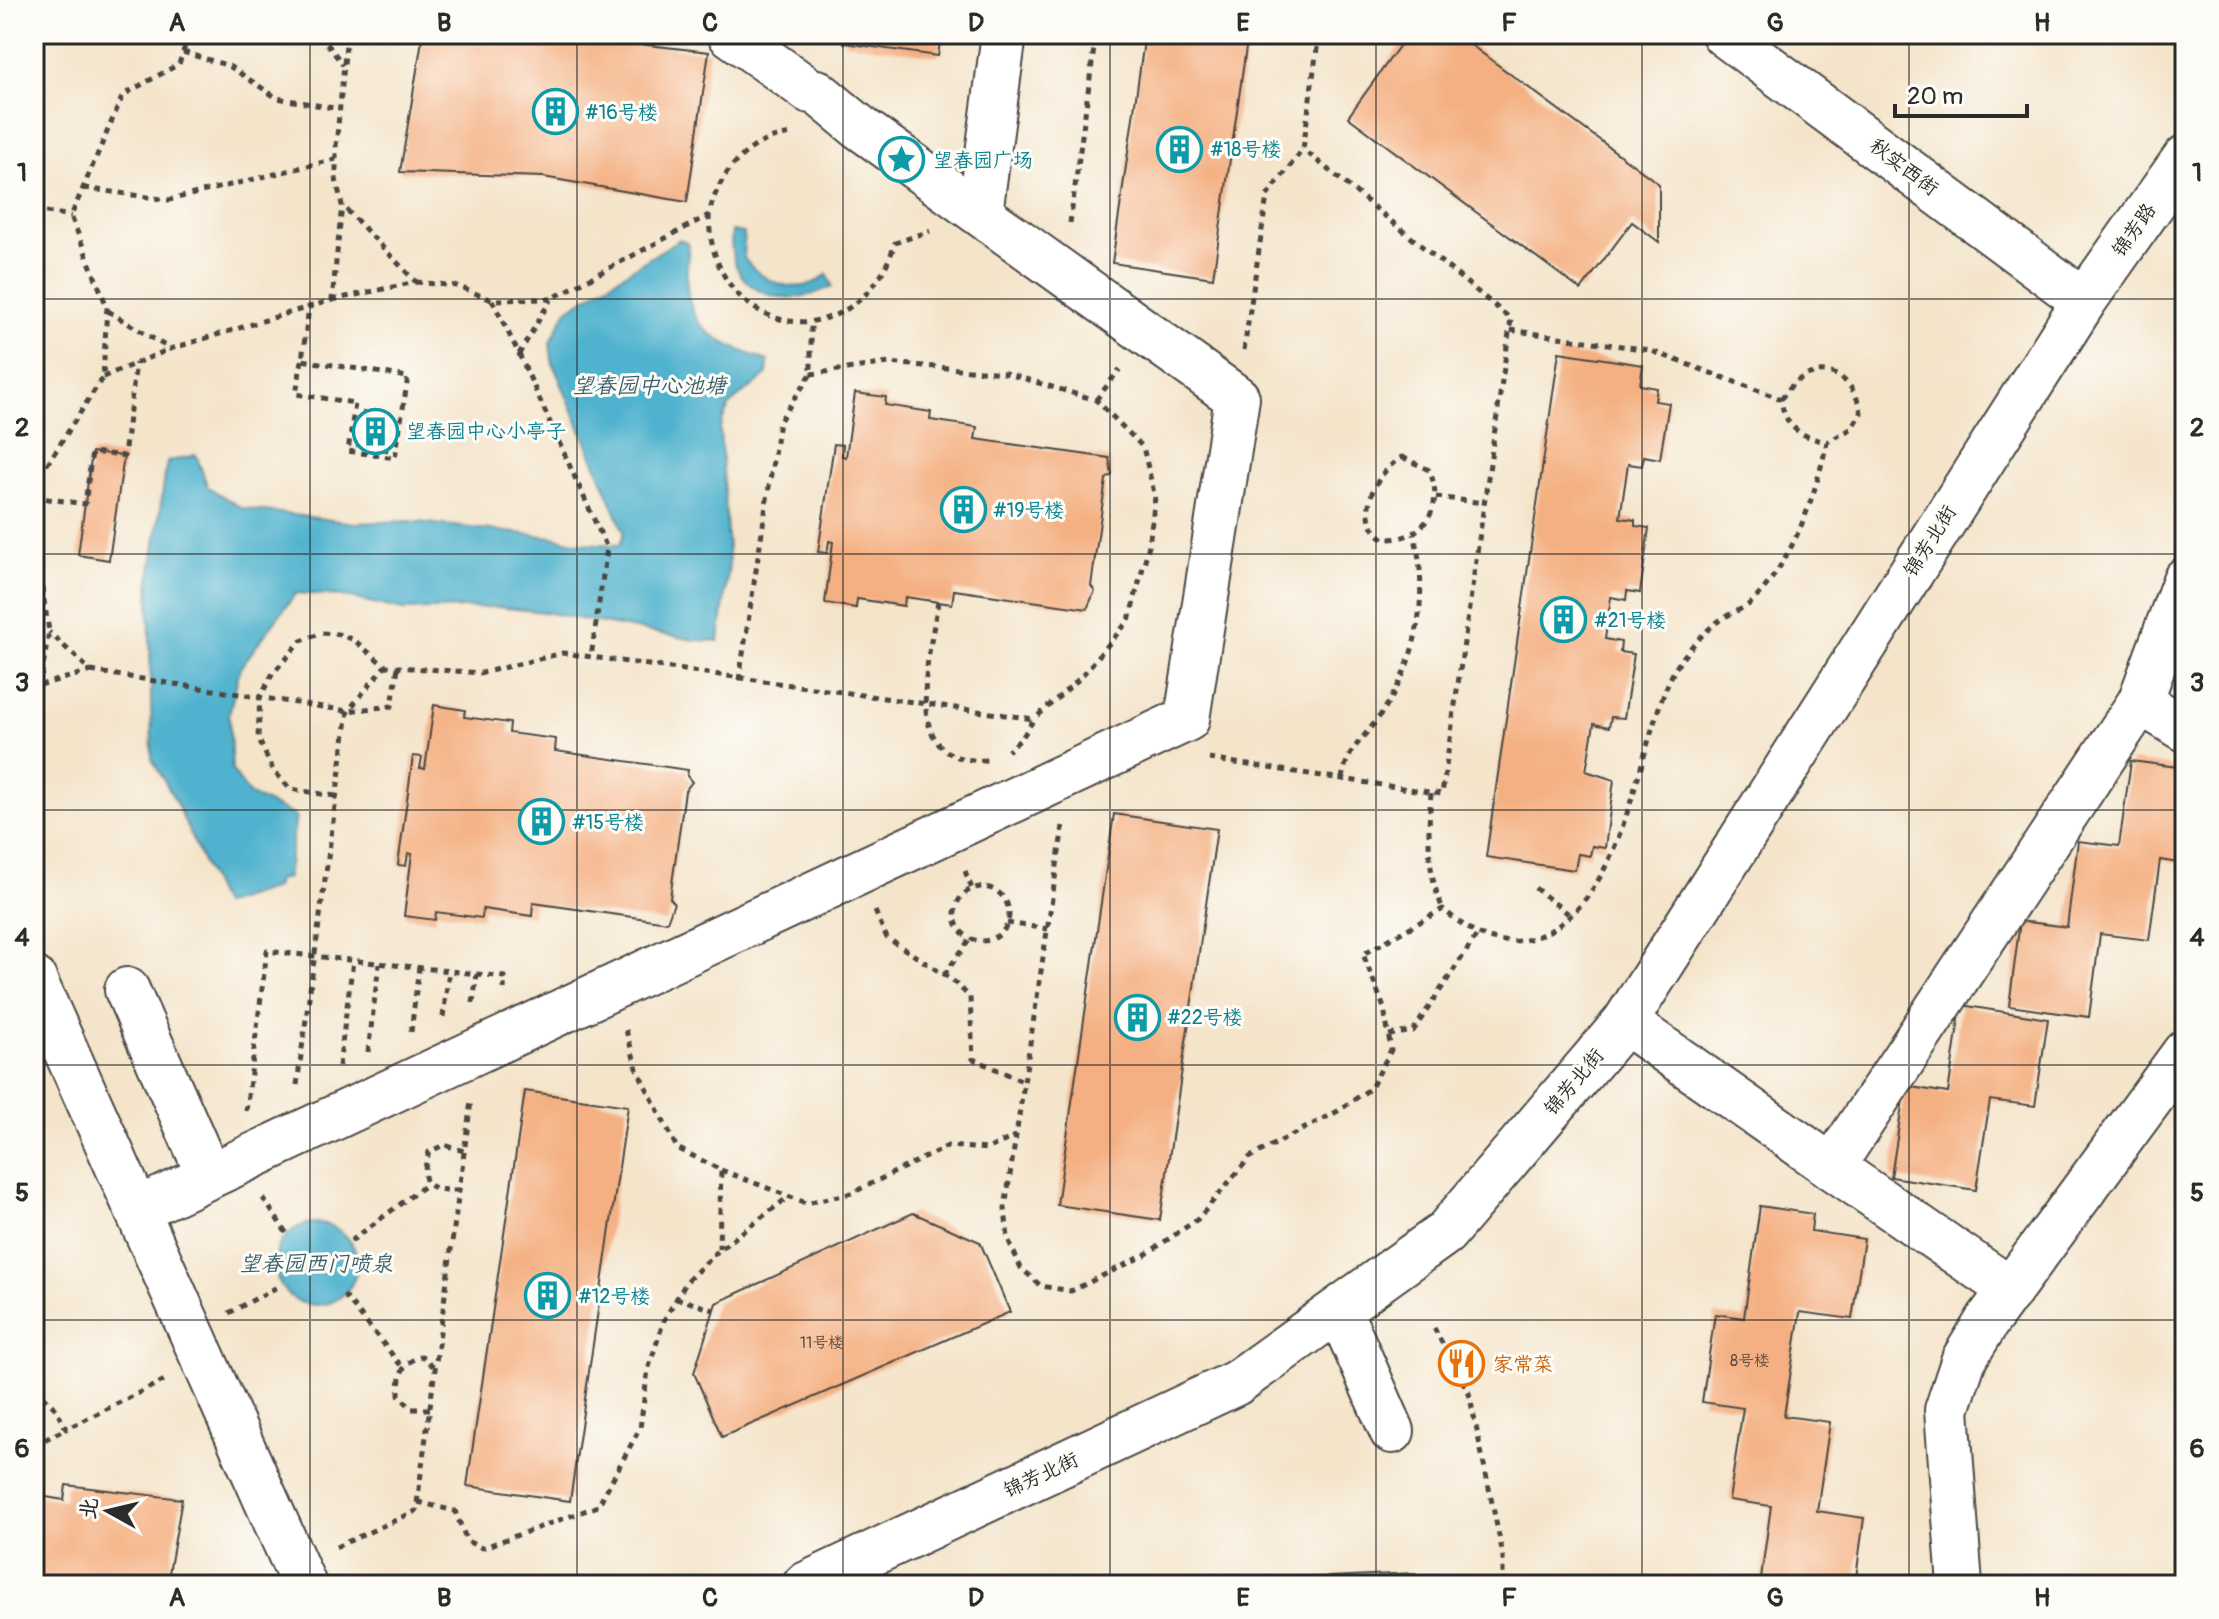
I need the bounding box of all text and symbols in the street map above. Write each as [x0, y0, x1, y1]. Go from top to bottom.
text: A [169, 7, 186, 39]
text: B [437, 7, 451, 39]
text: C [702, 7, 718, 39]
text: D [968, 7, 984, 39]
text: E [1236, 7, 1250, 39]
text: F [1501, 7, 1517, 39]
text: G [1766, 7, 1784, 39]
text: H [2034, 7, 2050, 39]
scale bar [1895, 68, 2027, 118]
text: 20 m [1907, 82, 1963, 111]
building icon: #16号楼 [531, 88, 579, 136]
place label: #16号楼 [585, 100, 658, 125]
building icon: #18号楼 [1156, 125, 1204, 173]
street label: 秋实西街 [1865, 133, 1943, 201]
place icon: 望春园广场 [878, 136, 926, 184]
place label: #18号楼 [1210, 137, 1281, 162]
place label: 望春园广场 [933, 148, 1033, 173]
text: 1 [17, 157, 27, 189]
text: 1 [2192, 157, 2202, 189]
street label: 锦芳路 [2107, 197, 2162, 262]
water label: 望春园中心池塘 [572, 372, 728, 400]
building icon: 望春园中心小亭子 [351, 407, 399, 455]
text: 2 [15, 412, 29, 444]
text: 2 [2190, 412, 2204, 444]
place label: 望春园中心小亭子 [406, 419, 566, 444]
building icon: #19号楼 [939, 486, 987, 534]
place label: #19号楼 [993, 498, 1065, 523]
street label: 锦芳北街 [1898, 500, 1962, 582]
building icon: #21号楼 [1540, 596, 1588, 644]
place label: #21号楼 [1594, 608, 1666, 633]
text: 3 [15, 667, 29, 699]
text: 3 [2190, 667, 2204, 699]
building icon: #15号楼 [518, 798, 566, 846]
place label: #15号楼 [572, 810, 644, 835]
text: 4 [14, 922, 30, 954]
text: 4 [2189, 922, 2205, 954]
building icon: #22号楼 [1113, 993, 1161, 1041]
place label: #22号楼 [1167, 1005, 1243, 1030]
street label: 锦芳北街 [1539, 1043, 1609, 1121]
text: 5 [15, 1177, 29, 1209]
text: 5 [2190, 1177, 2204, 1209]
water label: 望春园西门喷泉 [239, 1250, 393, 1278]
building icon: #12号楼 [524, 1272, 572, 1320]
place label: #12号楼 [578, 1284, 650, 1309]
house number: 11号楼 [800, 1333, 844, 1353]
restaurant icon: 家常菜 [1438, 1340, 1486, 1388]
house number: 8号楼 [1730, 1351, 1770, 1371]
place label: 家常菜 [1493, 1352, 1553, 1377]
text: 6 [14, 1433, 30, 1465]
text: 6 [2189, 1433, 2205, 1465]
street label: 锦芳北街 [999, 1447, 1083, 1503]
north arrow [68, 1471, 148, 1551]
text: 北 [74, 1496, 105, 1521]
text: A [169, 1582, 186, 1614]
text: B [437, 1582, 451, 1614]
text: C [702, 1582, 718, 1614]
text: D [968, 1582, 984, 1614]
text: E [1236, 1582, 1250, 1614]
text: F [1501, 1582, 1517, 1614]
text: G [1766, 1582, 1784, 1614]
text: H [2034, 1582, 2050, 1614]

